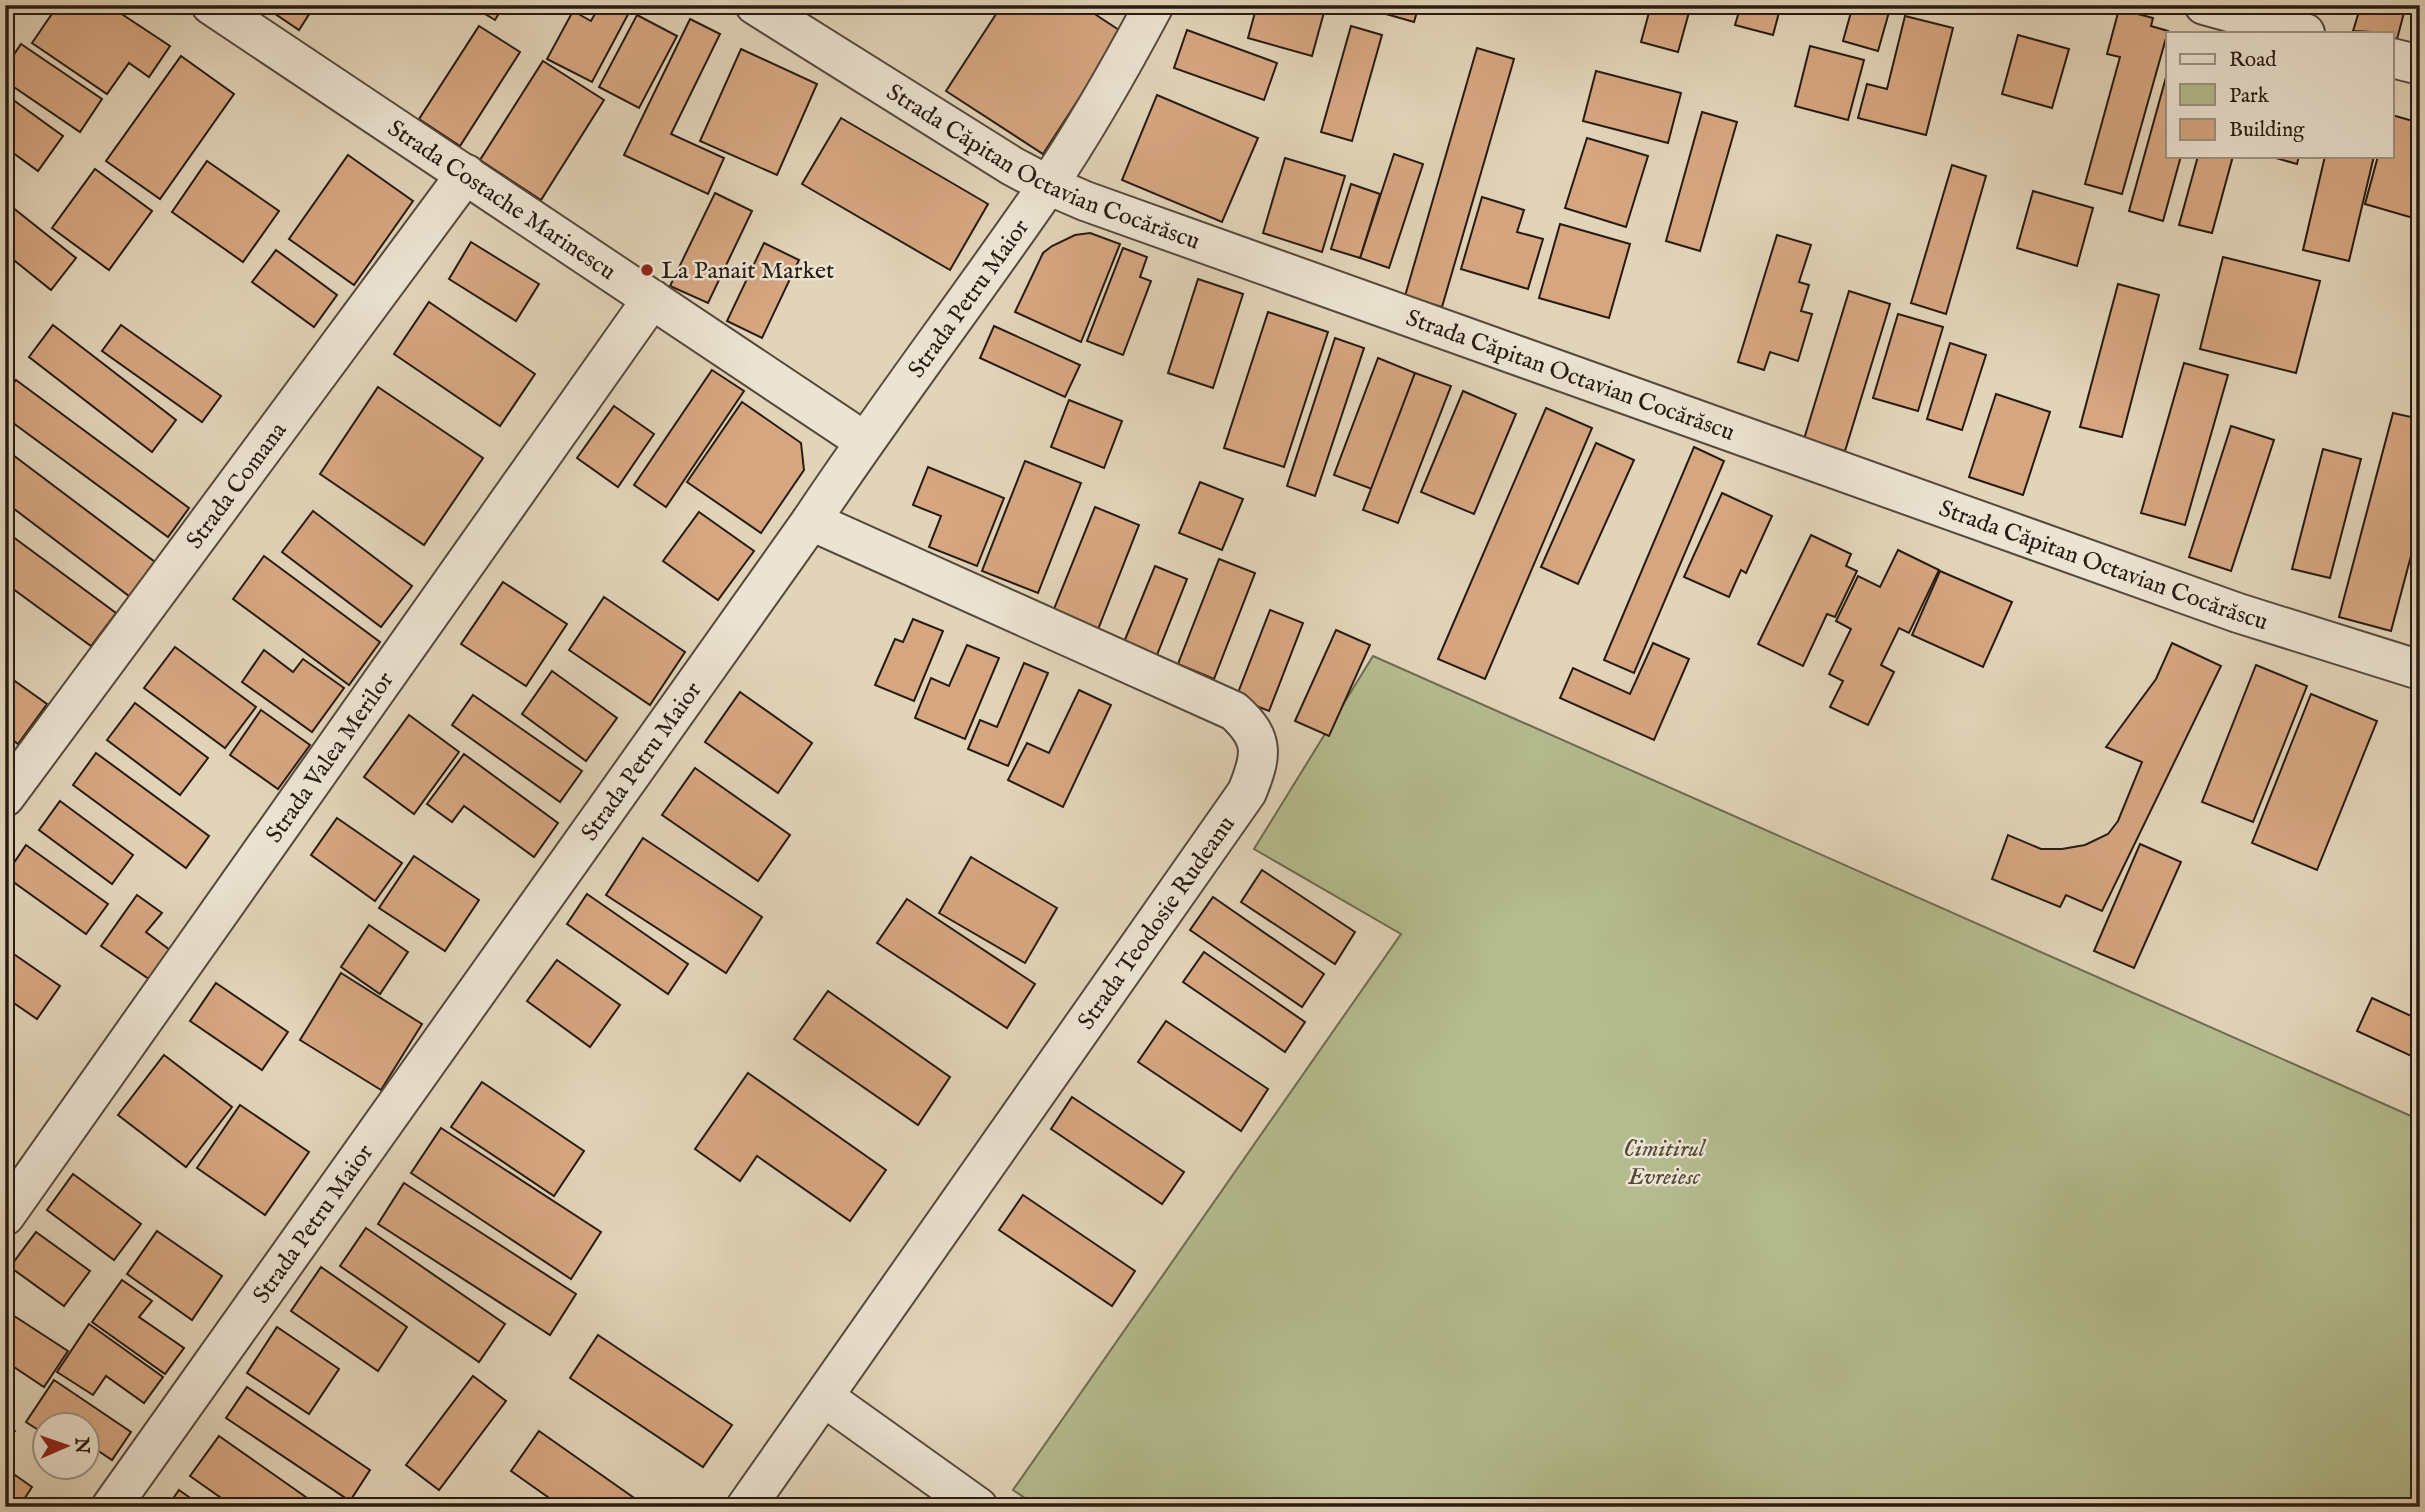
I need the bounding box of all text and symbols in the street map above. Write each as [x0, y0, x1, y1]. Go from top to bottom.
legend [2166, 32, 2394, 158]
text: Road [2229, 47, 2277, 74]
street label: Strada Căpitan Octavian Cocărăscu [880, 77, 1204, 258]
text: Park [2229, 83, 2270, 110]
street label: Strada Costache Marinescu [381, 113, 621, 288]
text: Building [2229, 117, 2305, 144]
street label: Strada Petru Maior [902, 213, 1037, 384]
place label: La Panait Market [661, 256, 834, 287]
marker: La Panait Market [639, 262, 655, 278]
street label: Strada Căpitan Octavian Cocărăscu [1402, 303, 1739, 449]
street label: Strada Comana [180, 416, 295, 556]
street label: Strada Căpitan Octavian Cocărăscu [1935, 493, 2272, 638]
street label: Strada Valea Merilor [259, 666, 401, 849]
street label: Strada Petru Maior [575, 676, 709, 848]
street label: Strada Teodosie Rudeanu [1071, 810, 1243, 1036]
park label: Cimitirul Evreiesc [1623, 1134, 1707, 1193]
street label: Strada Petru Maior [246, 1138, 381, 1310]
north arrow [32, 1410, 102, 1480]
text: N [69, 1436, 93, 1455]

